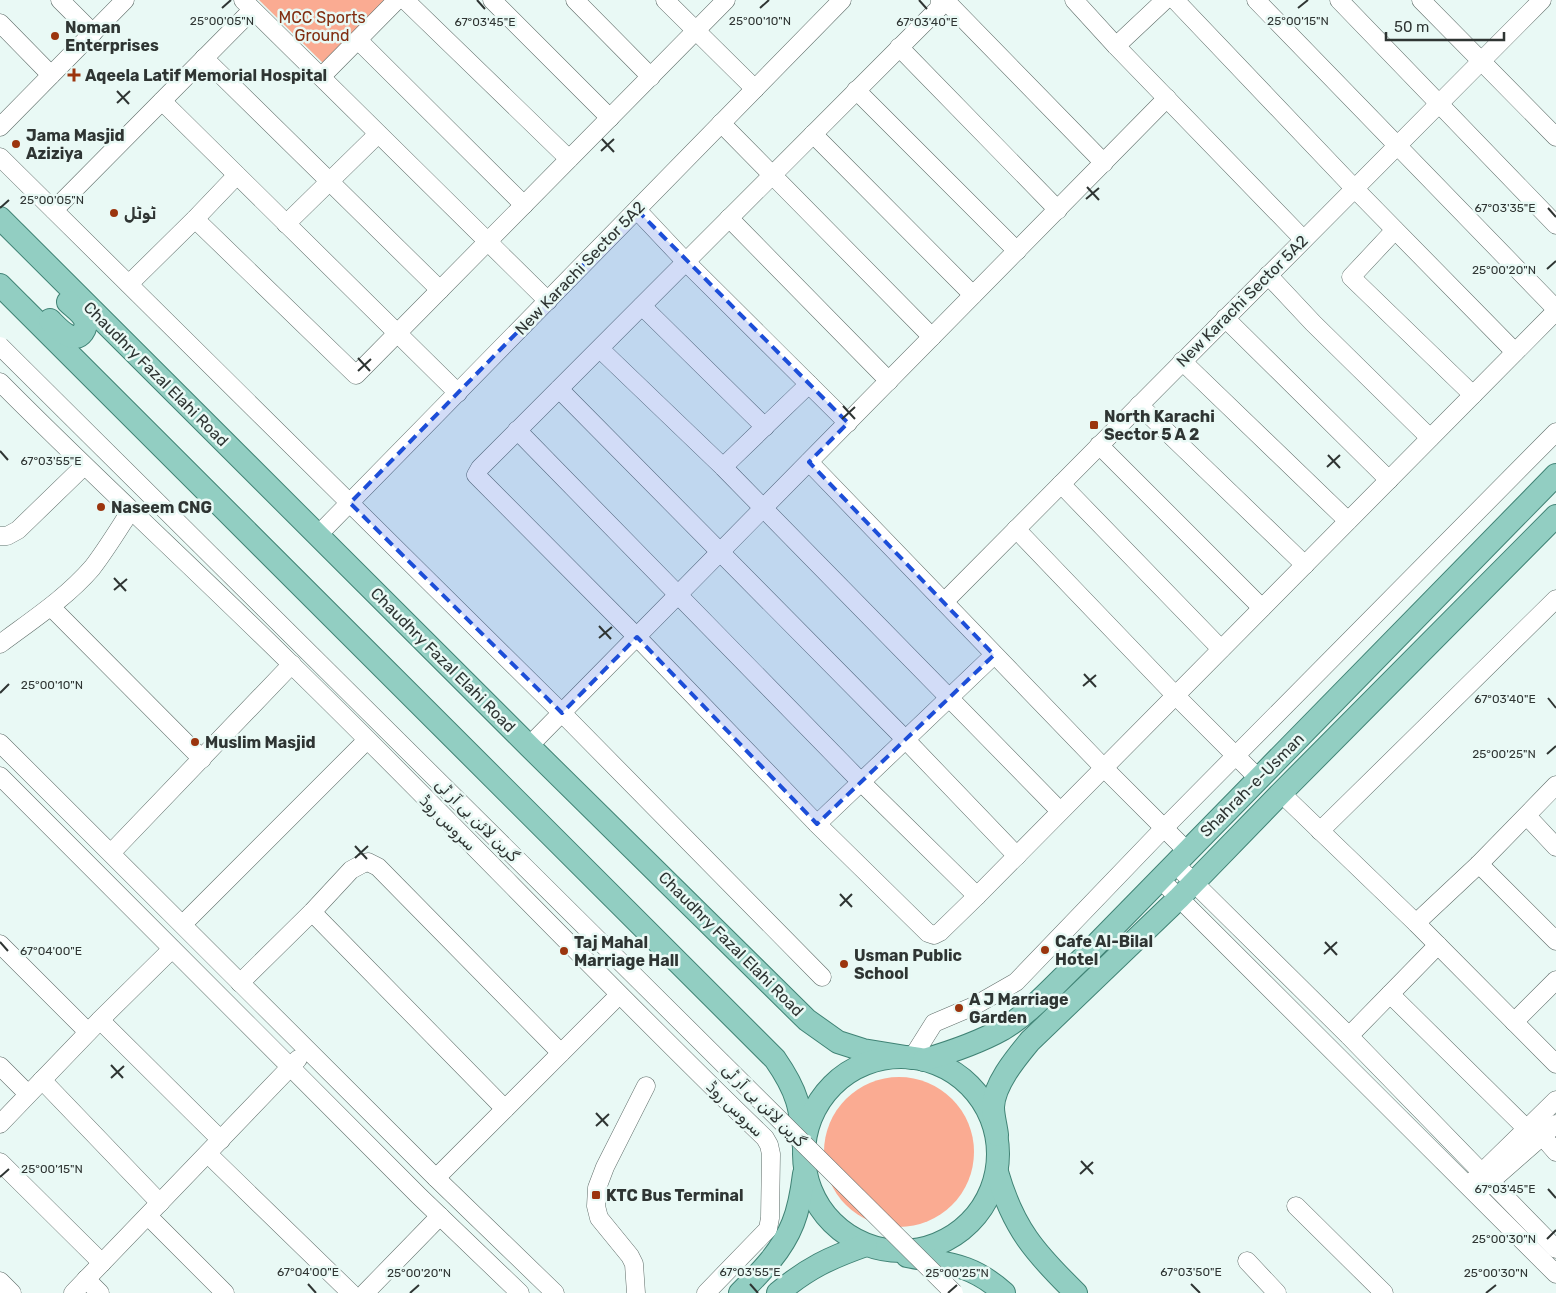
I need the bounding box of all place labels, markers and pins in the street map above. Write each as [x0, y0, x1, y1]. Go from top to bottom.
place label: Noman Enterprises [65, 18, 159, 55]
marker: Noman Enterprises [49, 30, 61, 42]
place label: Aqeela Latif Memorial Hospital [85, 66, 327, 85]
marker: Aqeela Latif Memorial Hospital [67, 68, 81, 82]
place label: Jama Masjid Aziziya [26, 126, 125, 163]
marker: Jama Masjid Aziziya [10, 138, 22, 150]
place label: ٹوٹل [124, 204, 157, 223]
marker: ٹوٹل [108, 207, 120, 219]
place label: North Karachi Sector 5 A 2 [1104, 407, 1215, 444]
marker: North Karachi Sector 5 A 2 [1088, 419, 1100, 431]
place label: Naseem CNG [111, 498, 212, 517]
marker: Naseem CNG [95, 501, 107, 513]
place label: Muslim Masjid [205, 733, 316, 752]
marker: Muslim Masjid [189, 736, 201, 748]
place label: Cafe Al-Bilal Hotel [1055, 932, 1153, 969]
place label: Taj Mahal Marriage Hall [574, 933, 679, 970]
marker: Cafe Al-Bilal Hotel [1039, 944, 1051, 956]
marker: Taj Mahal Marriage Hall [558, 945, 570, 957]
place label: Usman Public School [854, 946, 962, 983]
marker: Usman Public School [838, 958, 850, 970]
place label: A J Marriage Garden [969, 990, 1069, 1027]
marker: A J Marriage Garden [953, 1002, 965, 1014]
place label: KTC Bus Terminal [606, 1186, 744, 1205]
marker: KTC Bus Terminal [590, 1189, 602, 1201]

